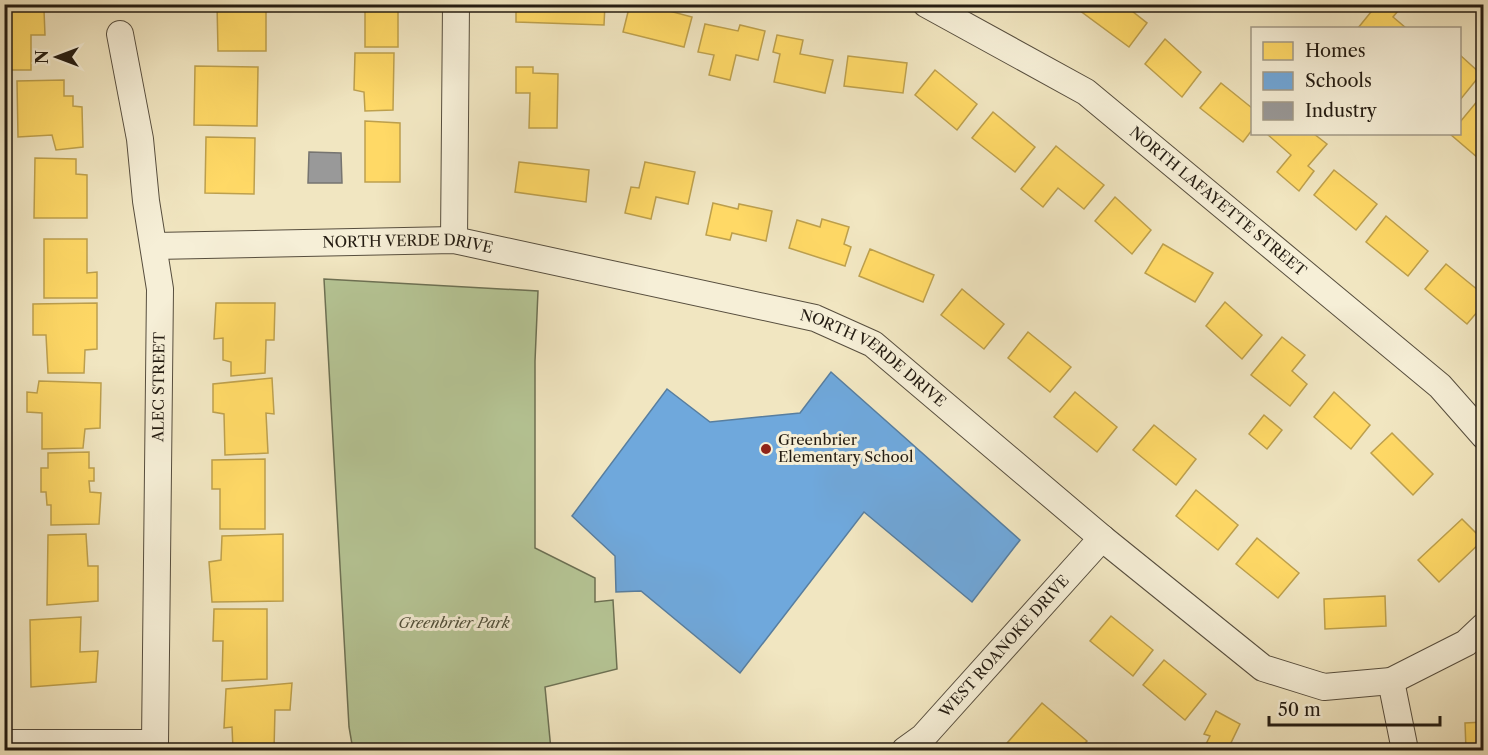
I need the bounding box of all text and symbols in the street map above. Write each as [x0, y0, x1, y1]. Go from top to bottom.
north arrow [27, 27, 87, 87]
legend [1251, 27, 1461, 135]
text: Homes [1305, 40, 1366, 62]
text: N [32, 50, 52, 64]
text: Schools [1305, 70, 1372, 92]
text: Industry [1305, 100, 1378, 122]
street label: NORTH LAFAYETTE STREET [1126, 122, 1311, 281]
street label: NORTH VERDE DRIVE [322, 230, 495, 257]
street label: NORTH VERDE DRIVE [798, 305, 950, 411]
street label: ALEC STREET [148, 331, 169, 443]
place label: Greenbrier Elementary School [778, 430, 914, 466]
marker: Greenbrier Elementary School [759, 442, 773, 456]
street label: WEST ROANOKE DRIVE [934, 571, 1073, 722]
park label: Greenbrier Park [398, 613, 510, 632]
scale bar [1269, 689, 1440, 727]
text: 50 m [1278, 699, 1321, 721]

